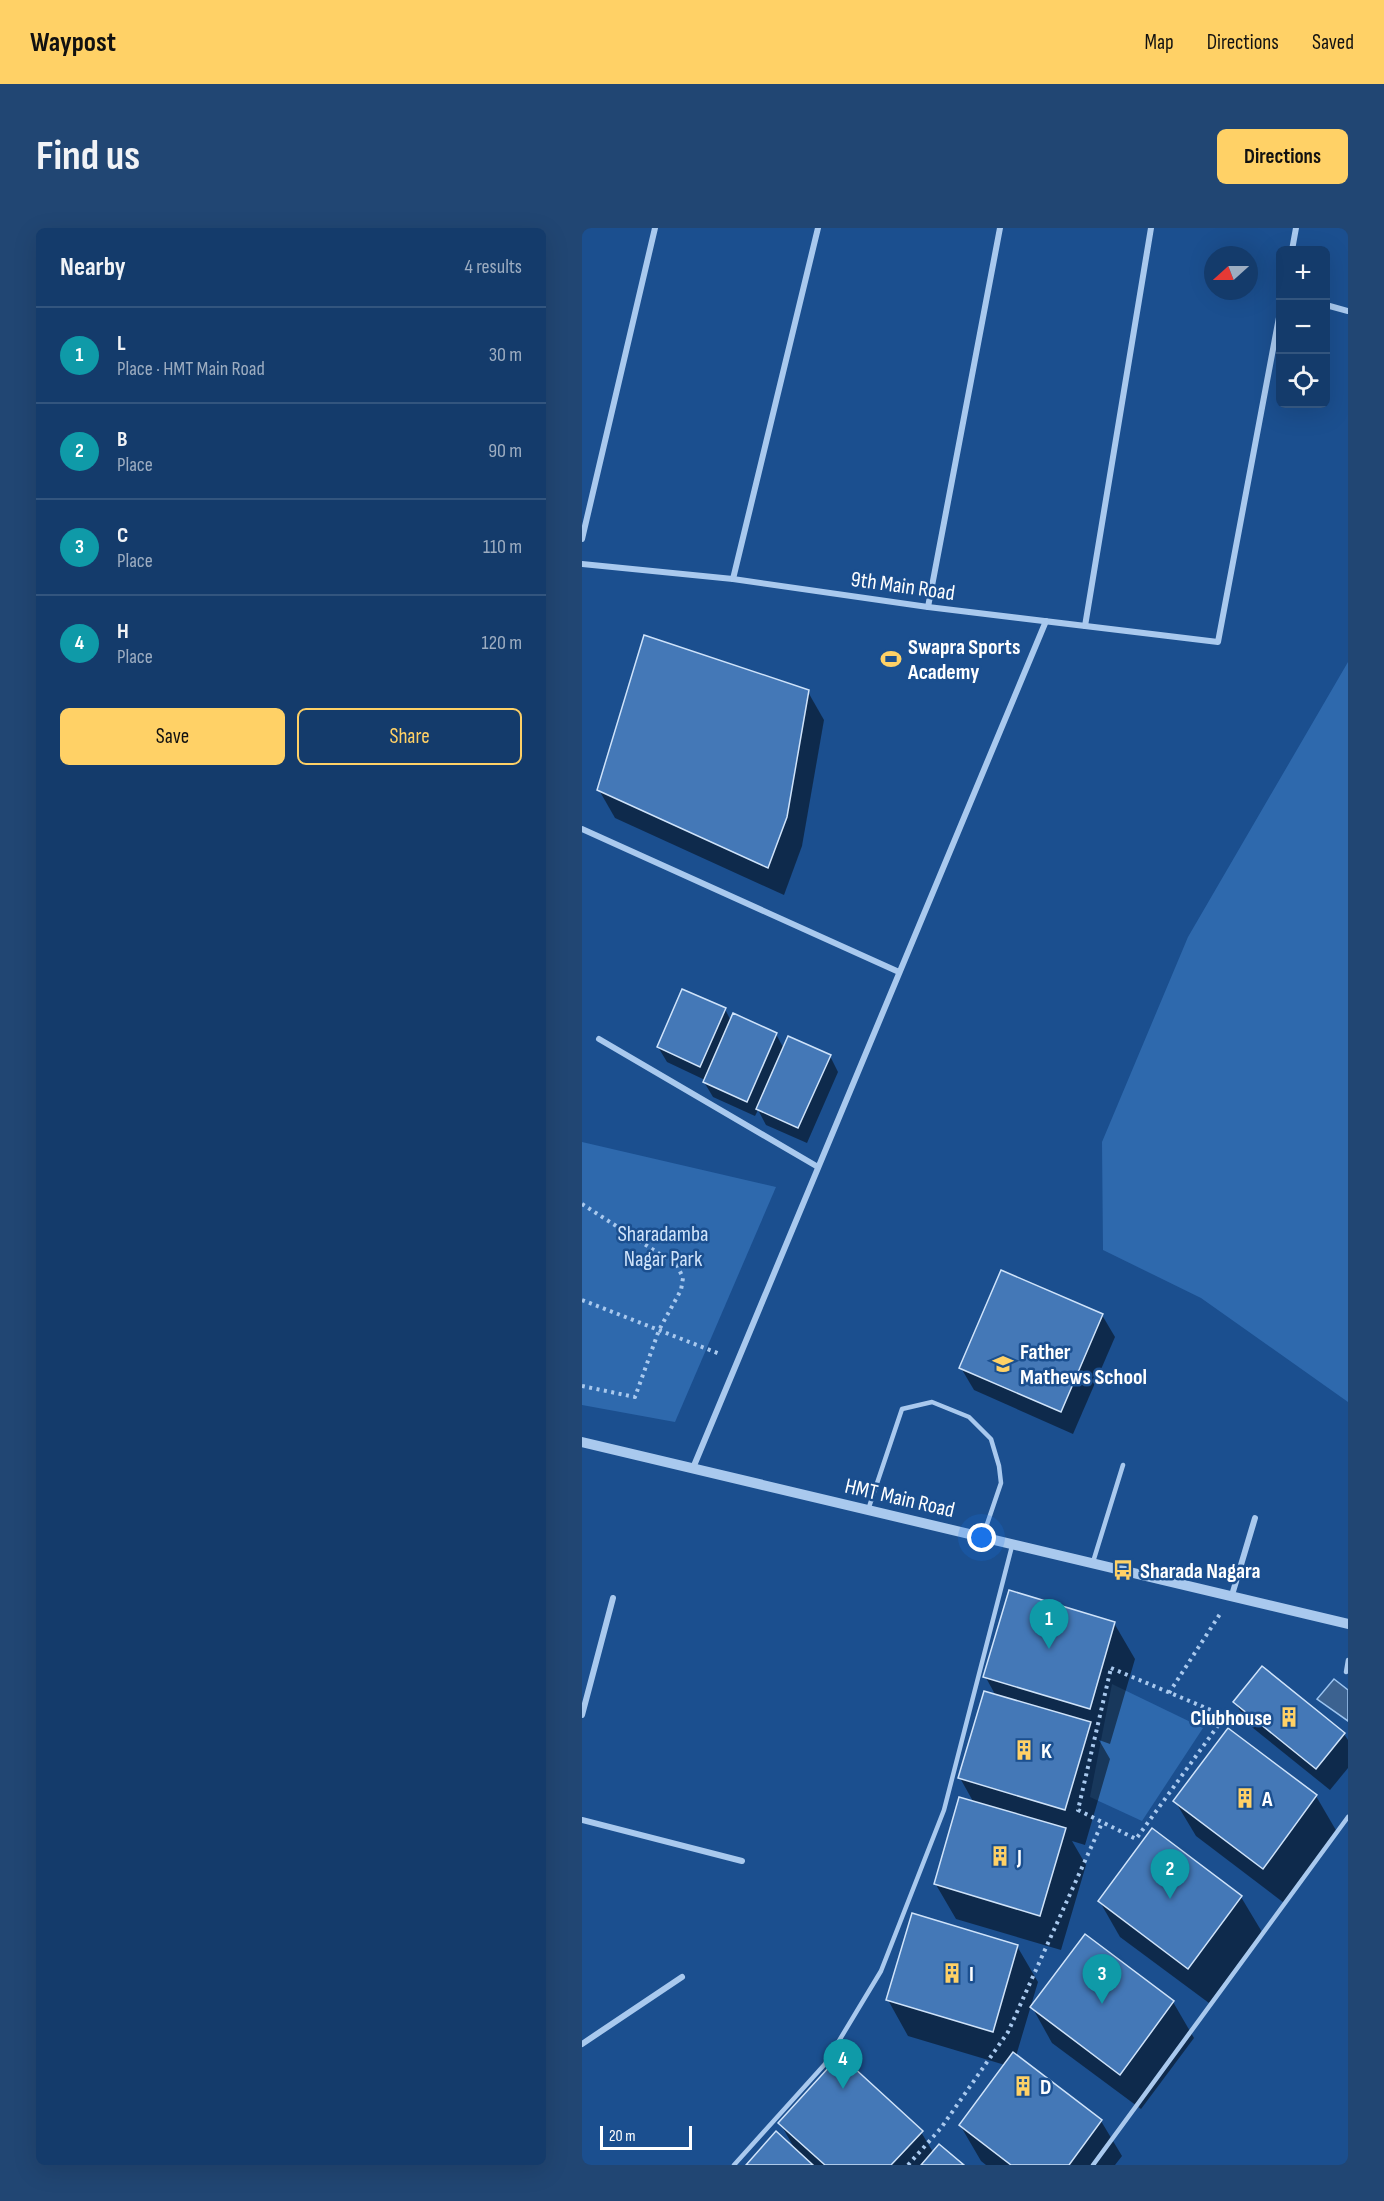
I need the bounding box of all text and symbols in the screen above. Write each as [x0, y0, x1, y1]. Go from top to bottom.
text: Waypost [30, 26, 116, 59]
text: Map [1144, 30, 1174, 55]
text: Directions [1207, 30, 1279, 55]
text: Saved [1312, 30, 1354, 55]
button: Directions [1217, 129, 1348, 184]
text: Find us [36, 131, 140, 182]
north arrow [1204, 246, 1258, 300]
map controls [1276, 246, 1330, 408]
button: + [1276, 246, 1330, 300]
text: Nearby [60, 252, 126, 283]
text: 4 results [465, 255, 522, 279]
button: − [1276, 300, 1330, 354]
text: L [117, 330, 126, 357]
text: 1 [76, 343, 83, 367]
text: 30 m [489, 343, 522, 367]
button: locate [1276, 354, 1330, 408]
text: Place · HMT Main Road [117, 357, 265, 381]
text: B [117, 426, 127, 453]
text: 2 [75, 439, 84, 463]
text: 90 m [488, 439, 522, 463]
text: Place [117, 453, 153, 477]
text: C [117, 522, 128, 549]
text: 3 [75, 535, 84, 559]
text: 110 m [483, 535, 522, 559]
text: Place [117, 549, 153, 573]
street label: 9th Main Road [849, 566, 957, 607]
text: H [117, 618, 129, 645]
text: 4 [75, 631, 84, 655]
text: 120 m [482, 631, 522, 655]
place label: Swapra Sports Academy [907, 634, 1020, 686]
text: Place [117, 645, 153, 669]
sports icon: Swapra Sports Academy [879, 647, 903, 671]
button: Save [60, 708, 285, 765]
button: Share [297, 708, 522, 765]
park label: Sharadamba Nagar Park [617, 1221, 709, 1273]
place label: Father Mathews School [1020, 1339, 1147, 1391]
school or university icon: Father Mathews School [991, 1352, 1015, 1376]
street label: HMT Main Road [842, 1473, 957, 1524]
your location [967, 1523, 996, 1552]
bus stop icon: Sharada Nagara [1111, 1558, 1135, 1582]
place label: Sharada Nagara [1140, 1558, 1261, 1585]
pin: 1 [1030, 1600, 1068, 1649]
place label: Clubhouse [1190, 1705, 1272, 1732]
building icon: Clubhouse [1277, 1705, 1301, 1729]
building icon: K [1012, 1738, 1036, 1762]
place label: K [1041, 1738, 1052, 1765]
building icon: A [1233, 1786, 1257, 1810]
place label: A [1261, 1786, 1273, 1813]
building icon: J [988, 1844, 1012, 1868]
place label: J [1016, 1844, 1022, 1871]
pin: 2 [1150, 1850, 1190, 1899]
pin: 3 [1082, 1954, 1122, 2004]
building icon: I [940, 1961, 964, 1985]
place label: I [969, 1961, 974, 1988]
pin: 4 [824, 2040, 862, 2089]
building icon: D [1011, 2074, 1035, 2098]
place label: D [1040, 2074, 1051, 2101]
scale bar [600, 2123, 692, 2150]
text: 20 m [609, 2127, 636, 2146]

